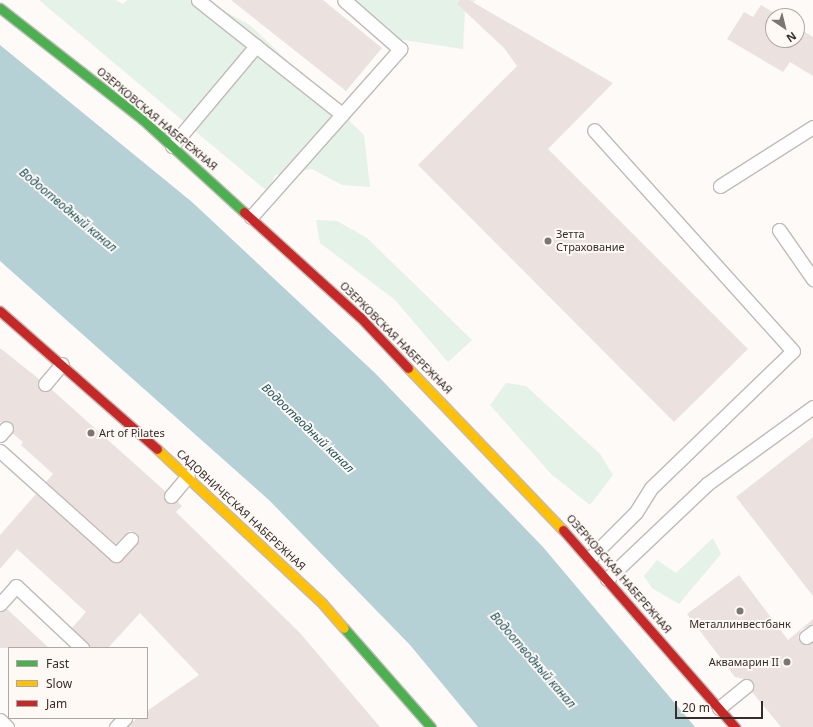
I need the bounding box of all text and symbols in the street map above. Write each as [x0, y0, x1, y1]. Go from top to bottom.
north arrow [765, 8, 805, 48]
text: N [784, 29, 800, 46]
street label: ОЗЕРКОВСКАЯ НАБЕРЕЖНАЯ [94, 65, 220, 173]
water label: Водоотводный канал [16, 165, 120, 255]
place label: Зетта Страхование [556, 228, 625, 254]
marker: Зетта Страхование [543, 236, 553, 246]
street label: ОЗЕРКОВСКАЯ НАБЕРЕЖНАЯ [337, 279, 455, 397]
water label: Водоотводный канал [259, 380, 357, 476]
place label: Art of Pilates [99, 426, 165, 440]
marker: Art of Pilates [86, 428, 96, 438]
street label: САДОВНИЧЕСКАЯ НАБЕРЕЖНАЯ [174, 447, 308, 573]
street label: ОЗЕРКОВСКАЯ НАБЕРЕЖНАЯ [564, 512, 674, 636]
marker: Металлинвестбанк [735, 606, 745, 616]
water label: Водоотводный канал [487, 609, 579, 711]
place label: Металлинвестбанк [689, 617, 791, 631]
legend [8, 647, 148, 719]
text: Fast [46, 655, 69, 672]
place label: Аквамарин II [709, 655, 779, 669]
marker: Аквамарин II [782, 657, 792, 667]
text: Slow [46, 675, 72, 692]
scale bar [677, 693, 765, 719]
text: Jam [46, 695, 67, 712]
text: 20 m [682, 699, 710, 716]

